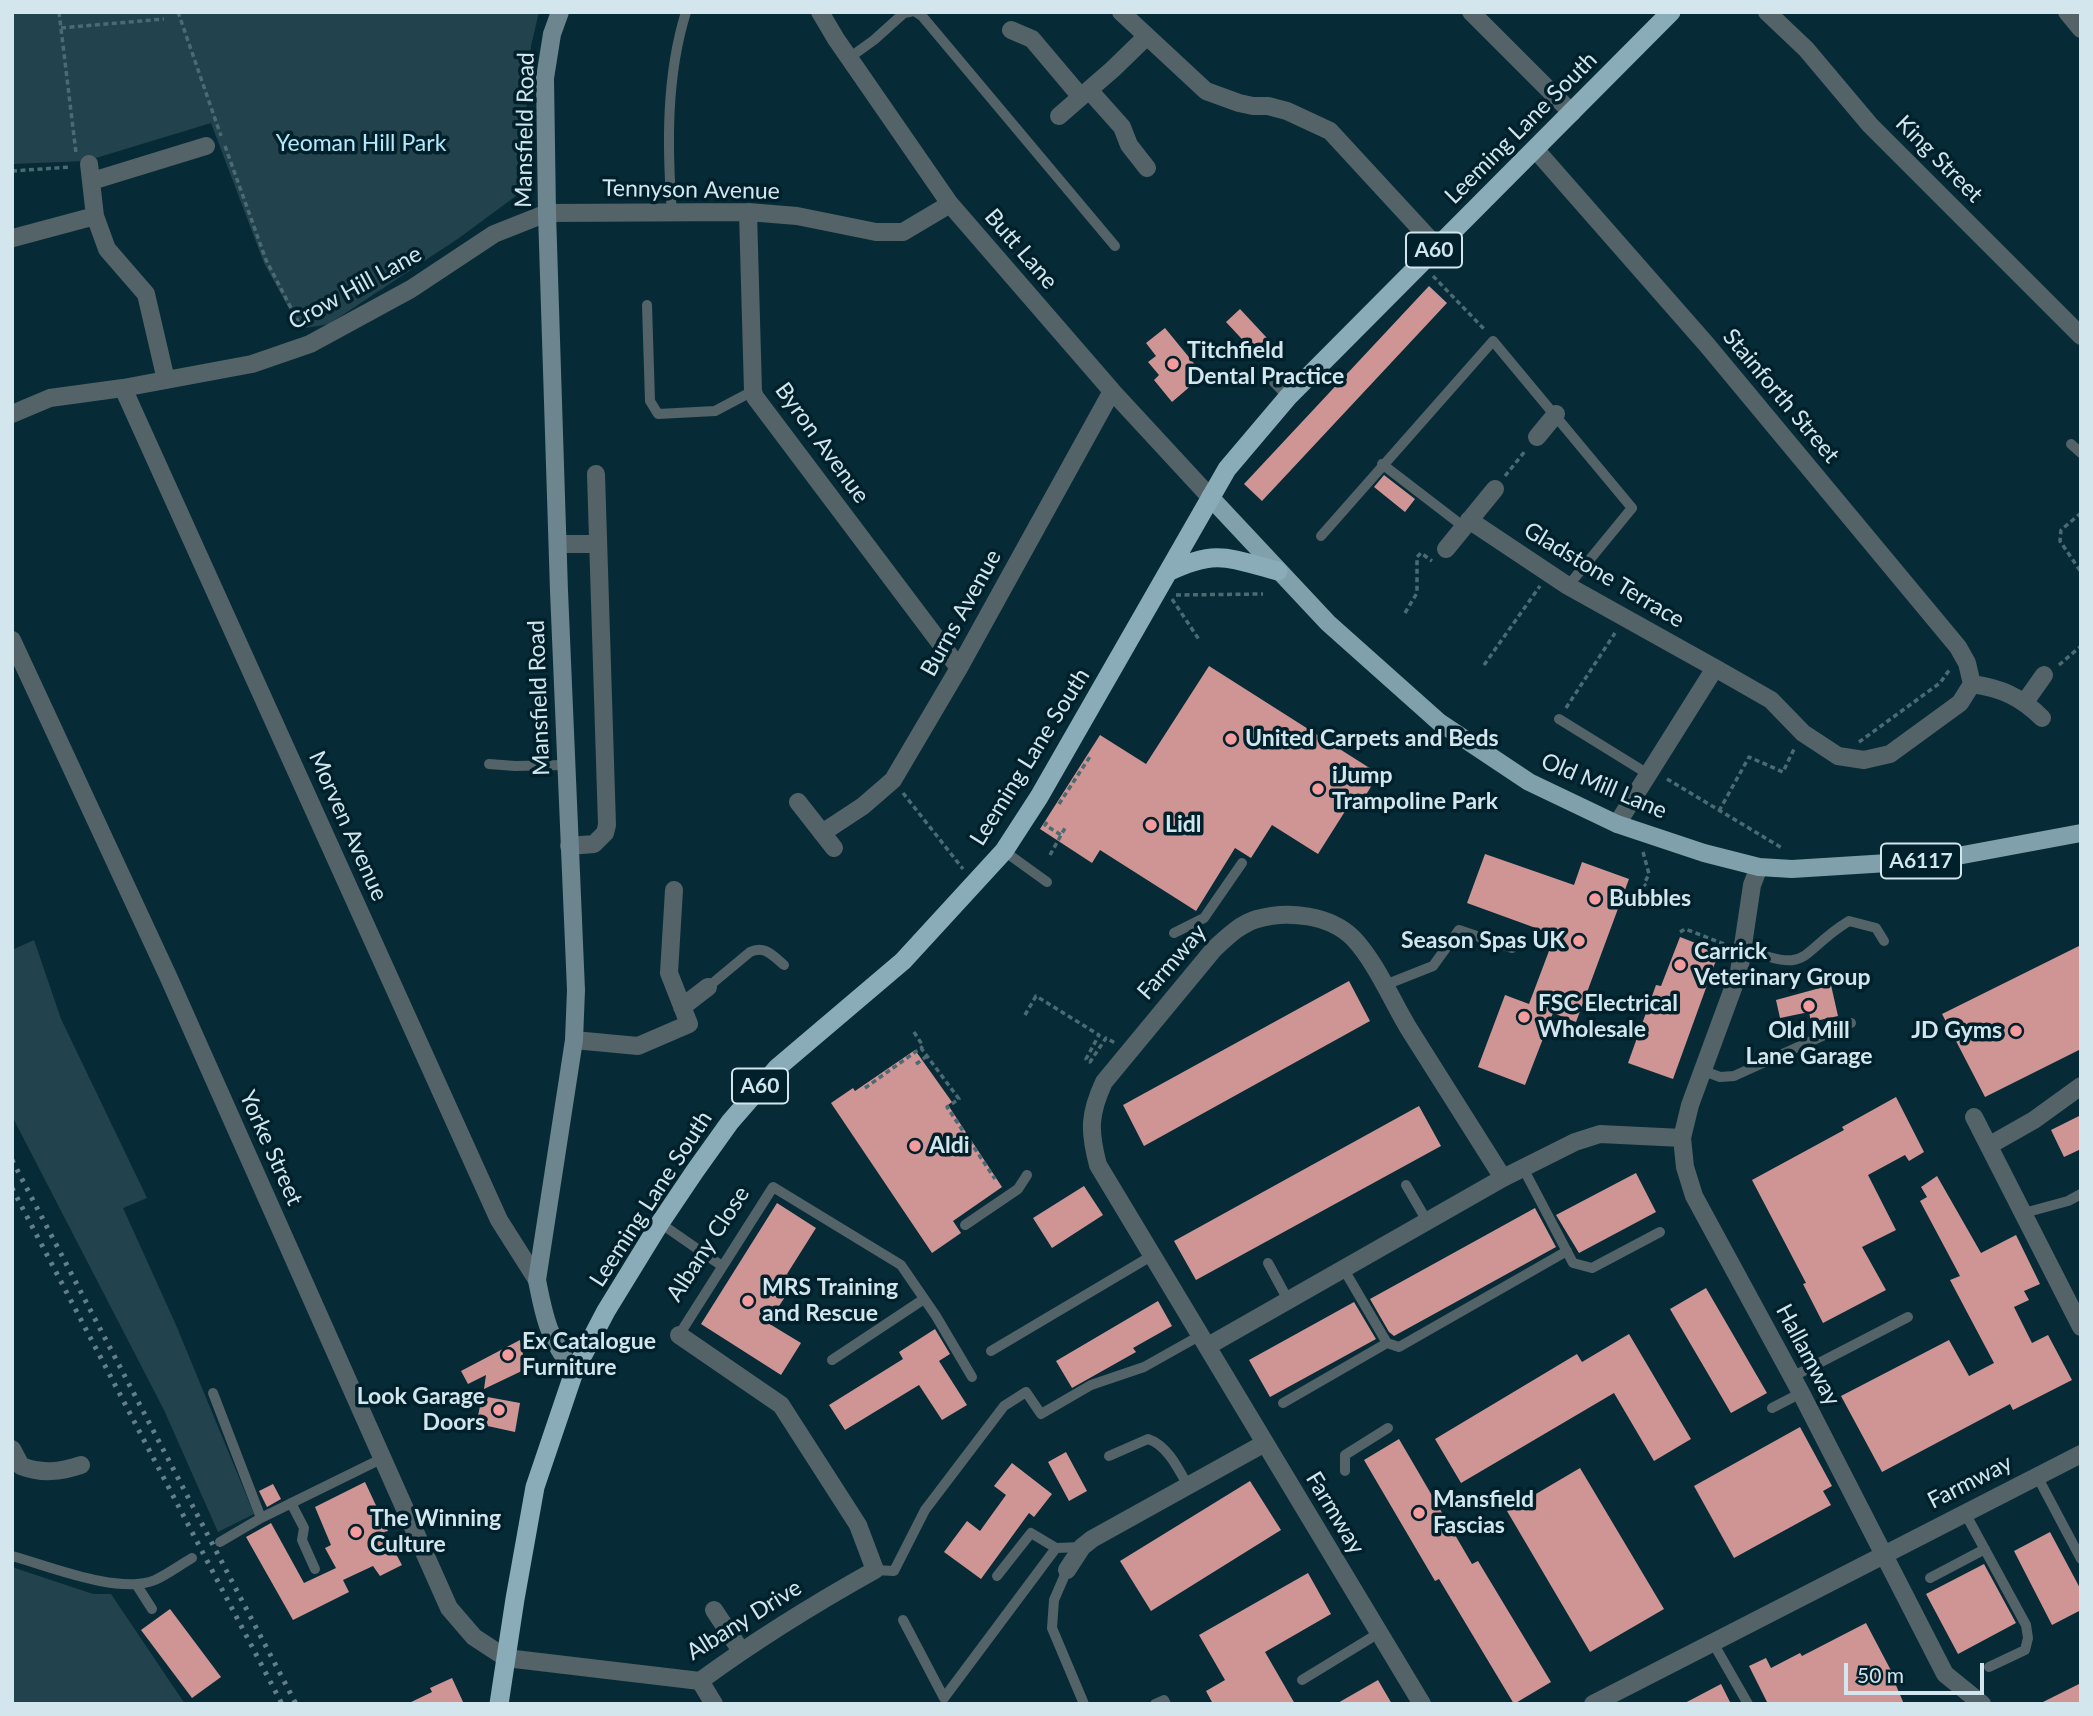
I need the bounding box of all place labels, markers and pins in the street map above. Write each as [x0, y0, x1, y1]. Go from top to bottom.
place label: Titchfield Dental Practice [1187, 337, 1344, 391]
marker: Titchfield Dental Practice [1165, 356, 1181, 372]
place label: United Carpets and Beds [1245, 725, 1499, 753]
marker: United Carpets and Beds [1223, 731, 1239, 747]
place label: iJump Trampoline Park [1332, 762, 1498, 816]
marker: iJump Trampoline Park [1310, 781, 1326, 797]
place label: Lidl [1165, 811, 1202, 839]
marker: Lidl [1143, 817, 1159, 833]
place label: Bubbles [1609, 885, 1691, 913]
marker: Bubbles [1587, 891, 1603, 907]
place label: Season Spas UK [1401, 927, 1565, 955]
marker: Season Spas UK [1571, 933, 1587, 949]
place label: Carrick Veterinary Group [1694, 938, 1870, 992]
marker: Carrick Veterinary Group [1672, 957, 1688, 973]
place label: FSC Electrical Wholesale [1538, 990, 1678, 1044]
marker: Old Mill Lane Garage [1801, 998, 1817, 1014]
marker: FSC Electrical Wholesale [1516, 1009, 1532, 1025]
place label: Old Mill Lane Garage [1745, 1017, 1873, 1071]
place label: JD Gyms [1911, 1017, 2002, 1045]
marker: JD Gyms [2008, 1023, 2024, 1039]
place label: Aldi [929, 1132, 970, 1160]
marker: Aldi [907, 1138, 923, 1154]
place label: MRS Training and Rescue [762, 1274, 898, 1328]
marker: MRS Training and Rescue [740, 1293, 756, 1309]
place label: Ex Catalogue Furniture [522, 1328, 656, 1382]
marker: Ex Catalogue Furniture [500, 1347, 516, 1363]
place label: Look Garage Doors [357, 1383, 485, 1437]
marker: Look Garage Doors [491, 1402, 507, 1418]
place label: Mansfield Fascias [1433, 1486, 1534, 1540]
place label: The Winning Culture [370, 1505, 501, 1559]
marker: Mansfield Fascias [1411, 1505, 1427, 1521]
marker: The Winning Culture [348, 1524, 364, 1540]

